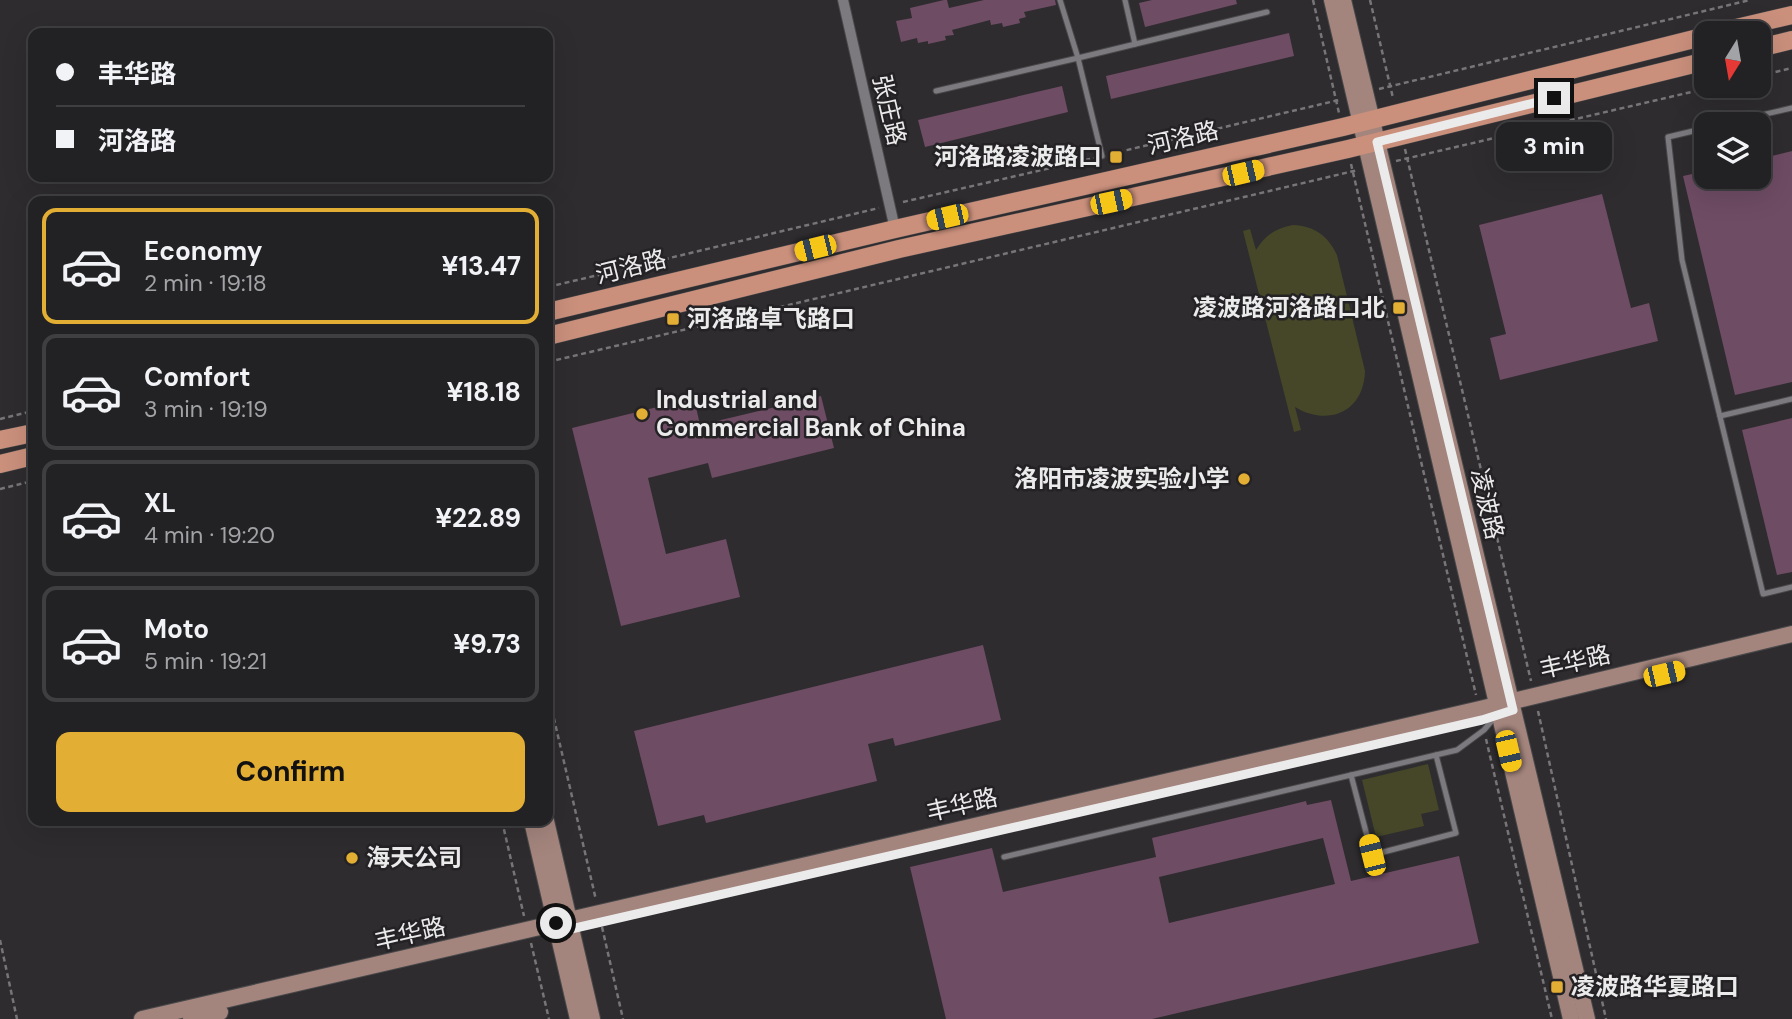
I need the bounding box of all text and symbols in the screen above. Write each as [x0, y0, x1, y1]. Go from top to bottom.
north arrow [1694, 21, 1771, 98]
map controls [1694, 21, 1771, 189]
text: 丰华路 [98, 57, 176, 91]
street label: 张庄路 [866, 71, 913, 148]
route end [1538, 82, 1570, 114]
button: layers [1694, 112, 1771, 189]
street label: 河洛路 [1144, 114, 1221, 161]
callout: 3 min [1496, 122, 1612, 172]
text: 河洛路 [98, 124, 176, 158]
text: 3 min [1523, 131, 1585, 161]
place label: 河洛路凌波路口 [934, 141, 1102, 172]
marker: 河洛路凌波路口 [1108, 149, 1124, 165]
car [1221, 158, 1266, 188]
car [1089, 187, 1134, 217]
car [925, 202, 970, 232]
car [793, 233, 838, 263]
text: Economy [144, 234, 262, 268]
icon: car [60, 235, 123, 298]
street label: 河洛路 [592, 243, 670, 290]
text: ¥13.47 [442, 249, 521, 283]
text: 2 min · 19:18 [144, 268, 267, 298]
place label: 凌波路河洛路口北 [1193, 292, 1385, 323]
marker: 凌波路河洛路口北 [1391, 300, 1407, 316]
place label: 河洛路卓飞路口 [687, 303, 855, 334]
marker: 河洛路卓飞路口 [665, 311, 681, 327]
text: Comfort [144, 360, 250, 394]
icon: car [60, 361, 123, 424]
text: ¥18.18 [447, 375, 521, 409]
place label: Industrial and Commercial Bank of China [656, 384, 966, 443]
text: 3 min · 19:19 [144, 394, 268, 424]
marker: Industrial and Commercial Bank of China [634, 406, 650, 422]
place label: 洛阳市凌波实验小学 [1014, 463, 1230, 494]
street label: 凌波路 [1464, 465, 1511, 542]
marker: 洛阳市凌波实验小学 [1236, 471, 1252, 487]
text: XL [144, 486, 176, 520]
icon: car [60, 487, 123, 550]
text: ¥22.89 [435, 501, 521, 535]
text: 4 min · 19:20 [144, 520, 275, 550]
text: Moto [144, 612, 209, 646]
icon: car [60, 613, 123, 676]
text: ¥9.73 [453, 627, 521, 661]
street label: 丰华路 [1536, 638, 1613, 685]
text: 5 min · 19:21 [144, 646, 267, 676]
car [1642, 659, 1687, 689]
car [1494, 728, 1523, 774]
button: Confirm [56, 732, 525, 812]
street label: 丰华路 [923, 781, 1000, 828]
car [1357, 832, 1388, 878]
place label: 海天公司 [366, 842, 462, 873]
marker: 海天公司 [344, 850, 360, 866]
route start [540, 907, 572, 939]
street label: 丰华路 [371, 910, 448, 957]
place label: 凌波路华夏路口 [1571, 971, 1739, 1002]
marker: 凌波路华夏路口 [1549, 979, 1565, 995]

